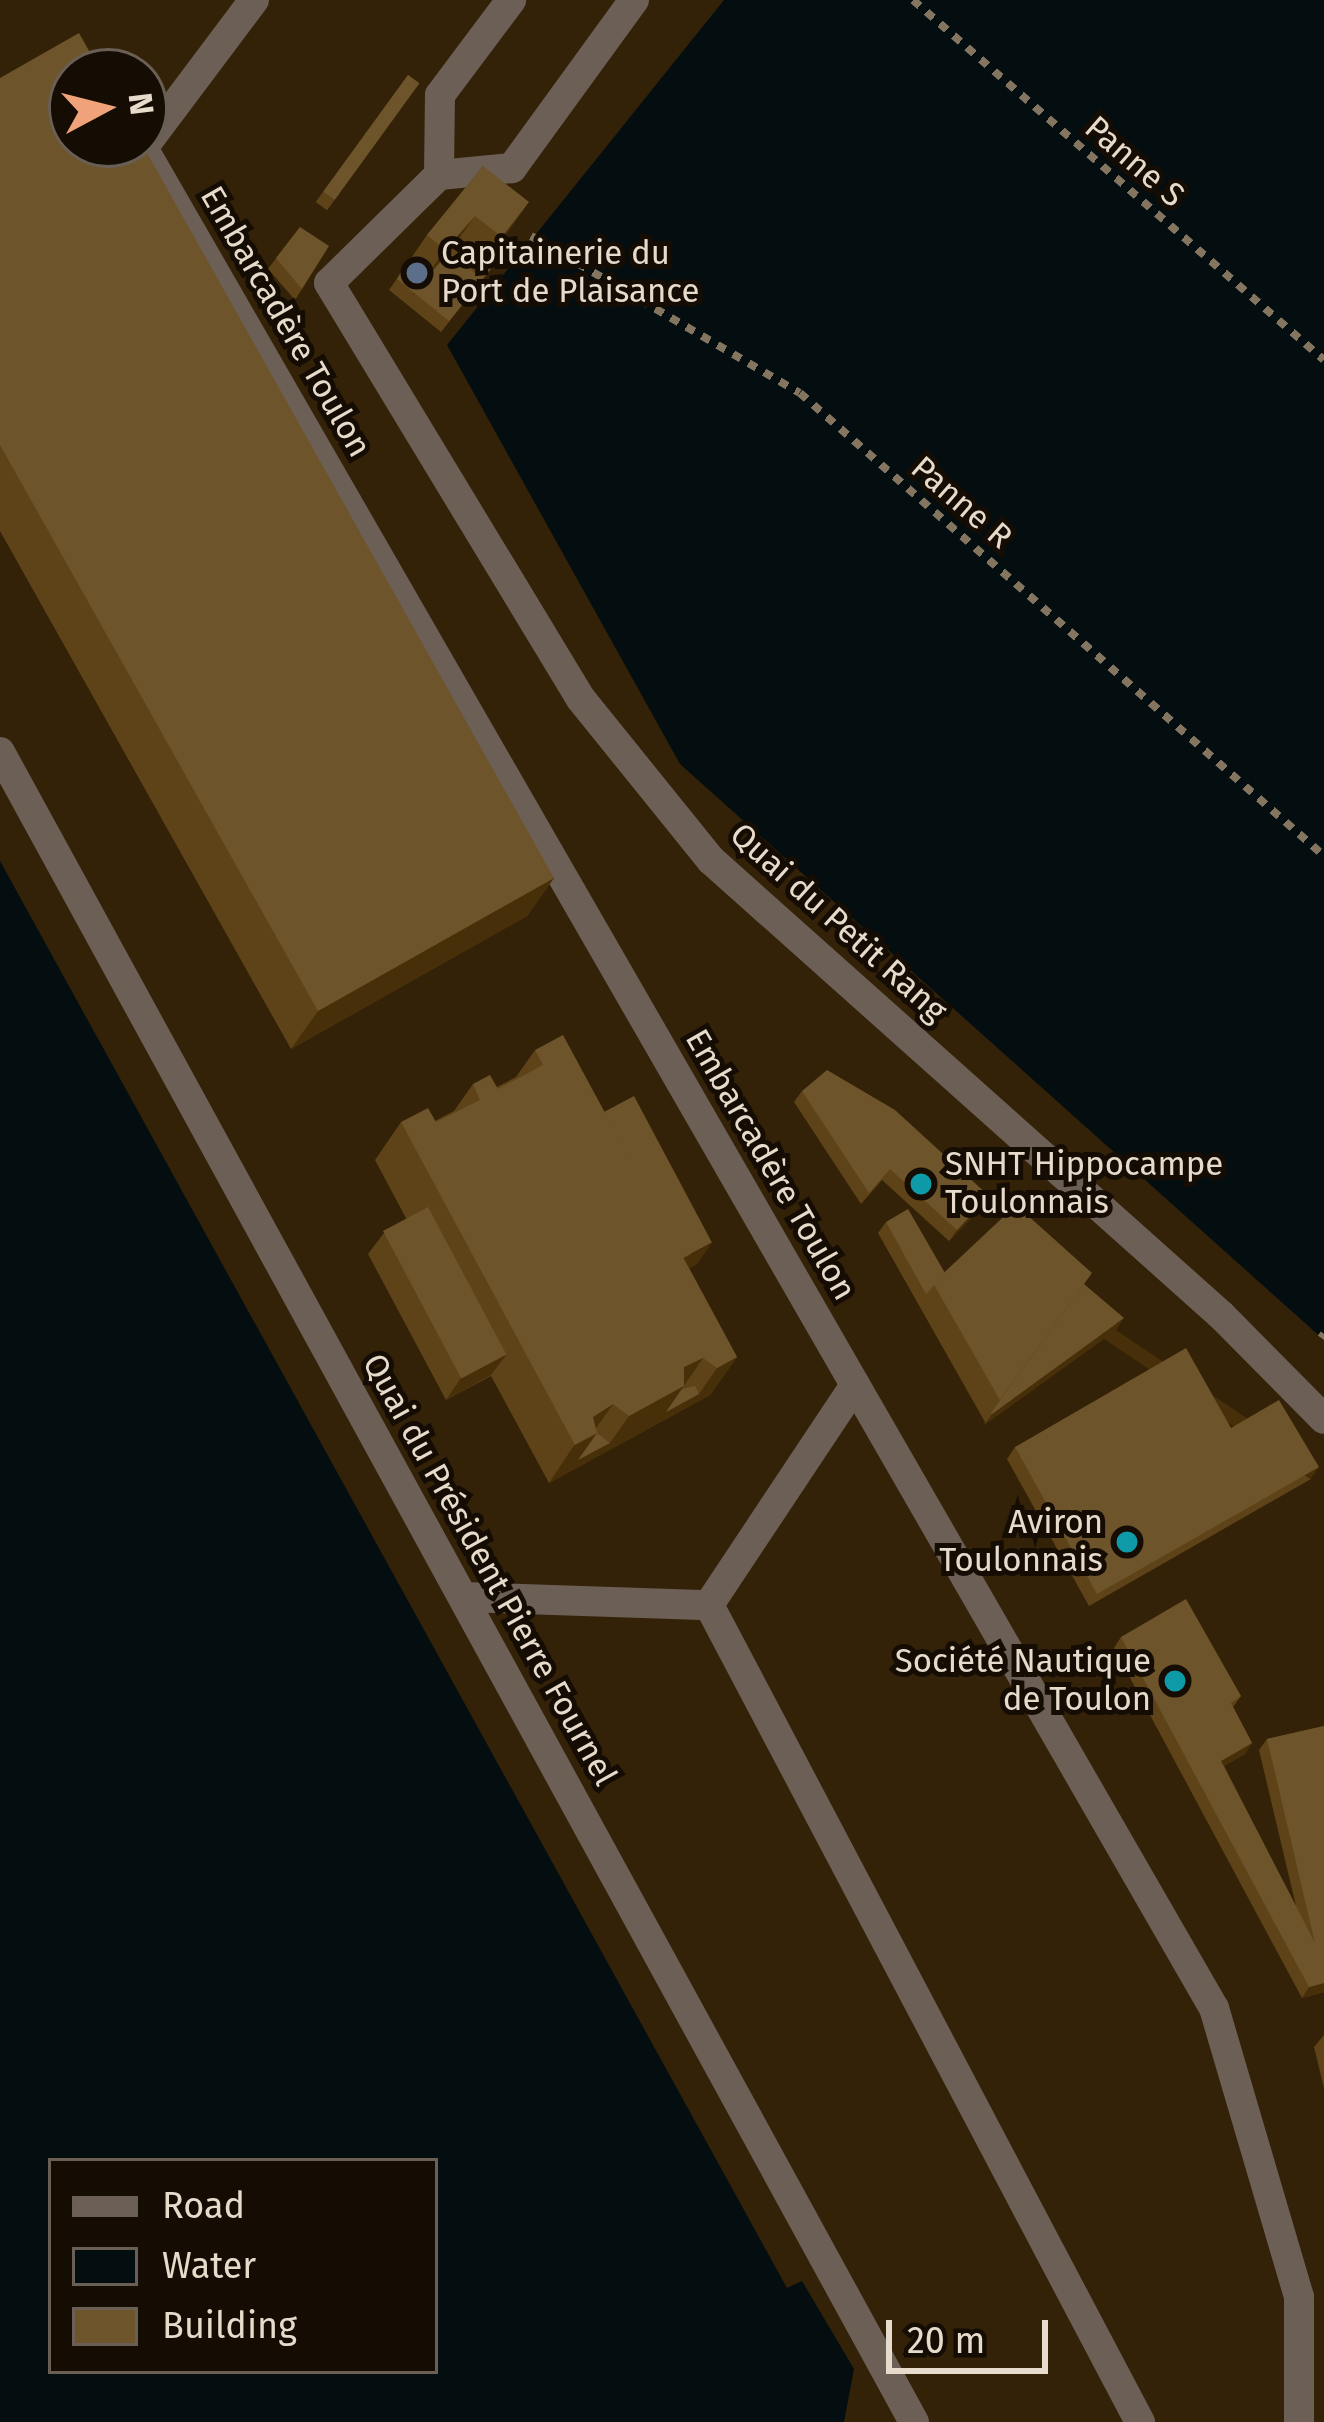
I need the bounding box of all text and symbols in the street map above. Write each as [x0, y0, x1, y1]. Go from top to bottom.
north arrow [48, 48, 168, 168]
text: N [120, 91, 162, 117]
street label: Panne S [1076, 108, 1192, 216]
street label: Embarcadère Toulon [191, 180, 379, 464]
place label: Capitainerie du Port de Plaisance [441, 234, 699, 312]
marker: Capitainerie du Port de Plaisance [404, 260, 430, 286]
street label: Panne R [902, 448, 1020, 558]
street label: Quai du Petit Rang [722, 815, 954, 1031]
street label: Embarcadère Toulon [676, 1023, 864, 1307]
place label: SNHT Hippocampe Toulonnais [945, 1145, 1223, 1223]
marker: SNHT Hippocampe Toulonnais [908, 1171, 934, 1197]
street label: Quai du Président Pierre Fournel [354, 1347, 624, 1793]
place label: Aviron Toulonnais [939, 1503, 1103, 1581]
marker: Aviron Toulonnais [1114, 1529, 1140, 1555]
place label: Société Nautique de Toulon [895, 1642, 1151, 1720]
marker: Société Nautique de Toulon [1162, 1668, 1188, 1694]
legend [48, 2158, 438, 2374]
text: Road [162, 2184, 245, 2228]
text: Water [162, 2244, 256, 2288]
scale bar [892, 2296, 1054, 2370]
text: Building [162, 2304, 297, 2348]
text: 20 m [907, 2319, 985, 2363]

